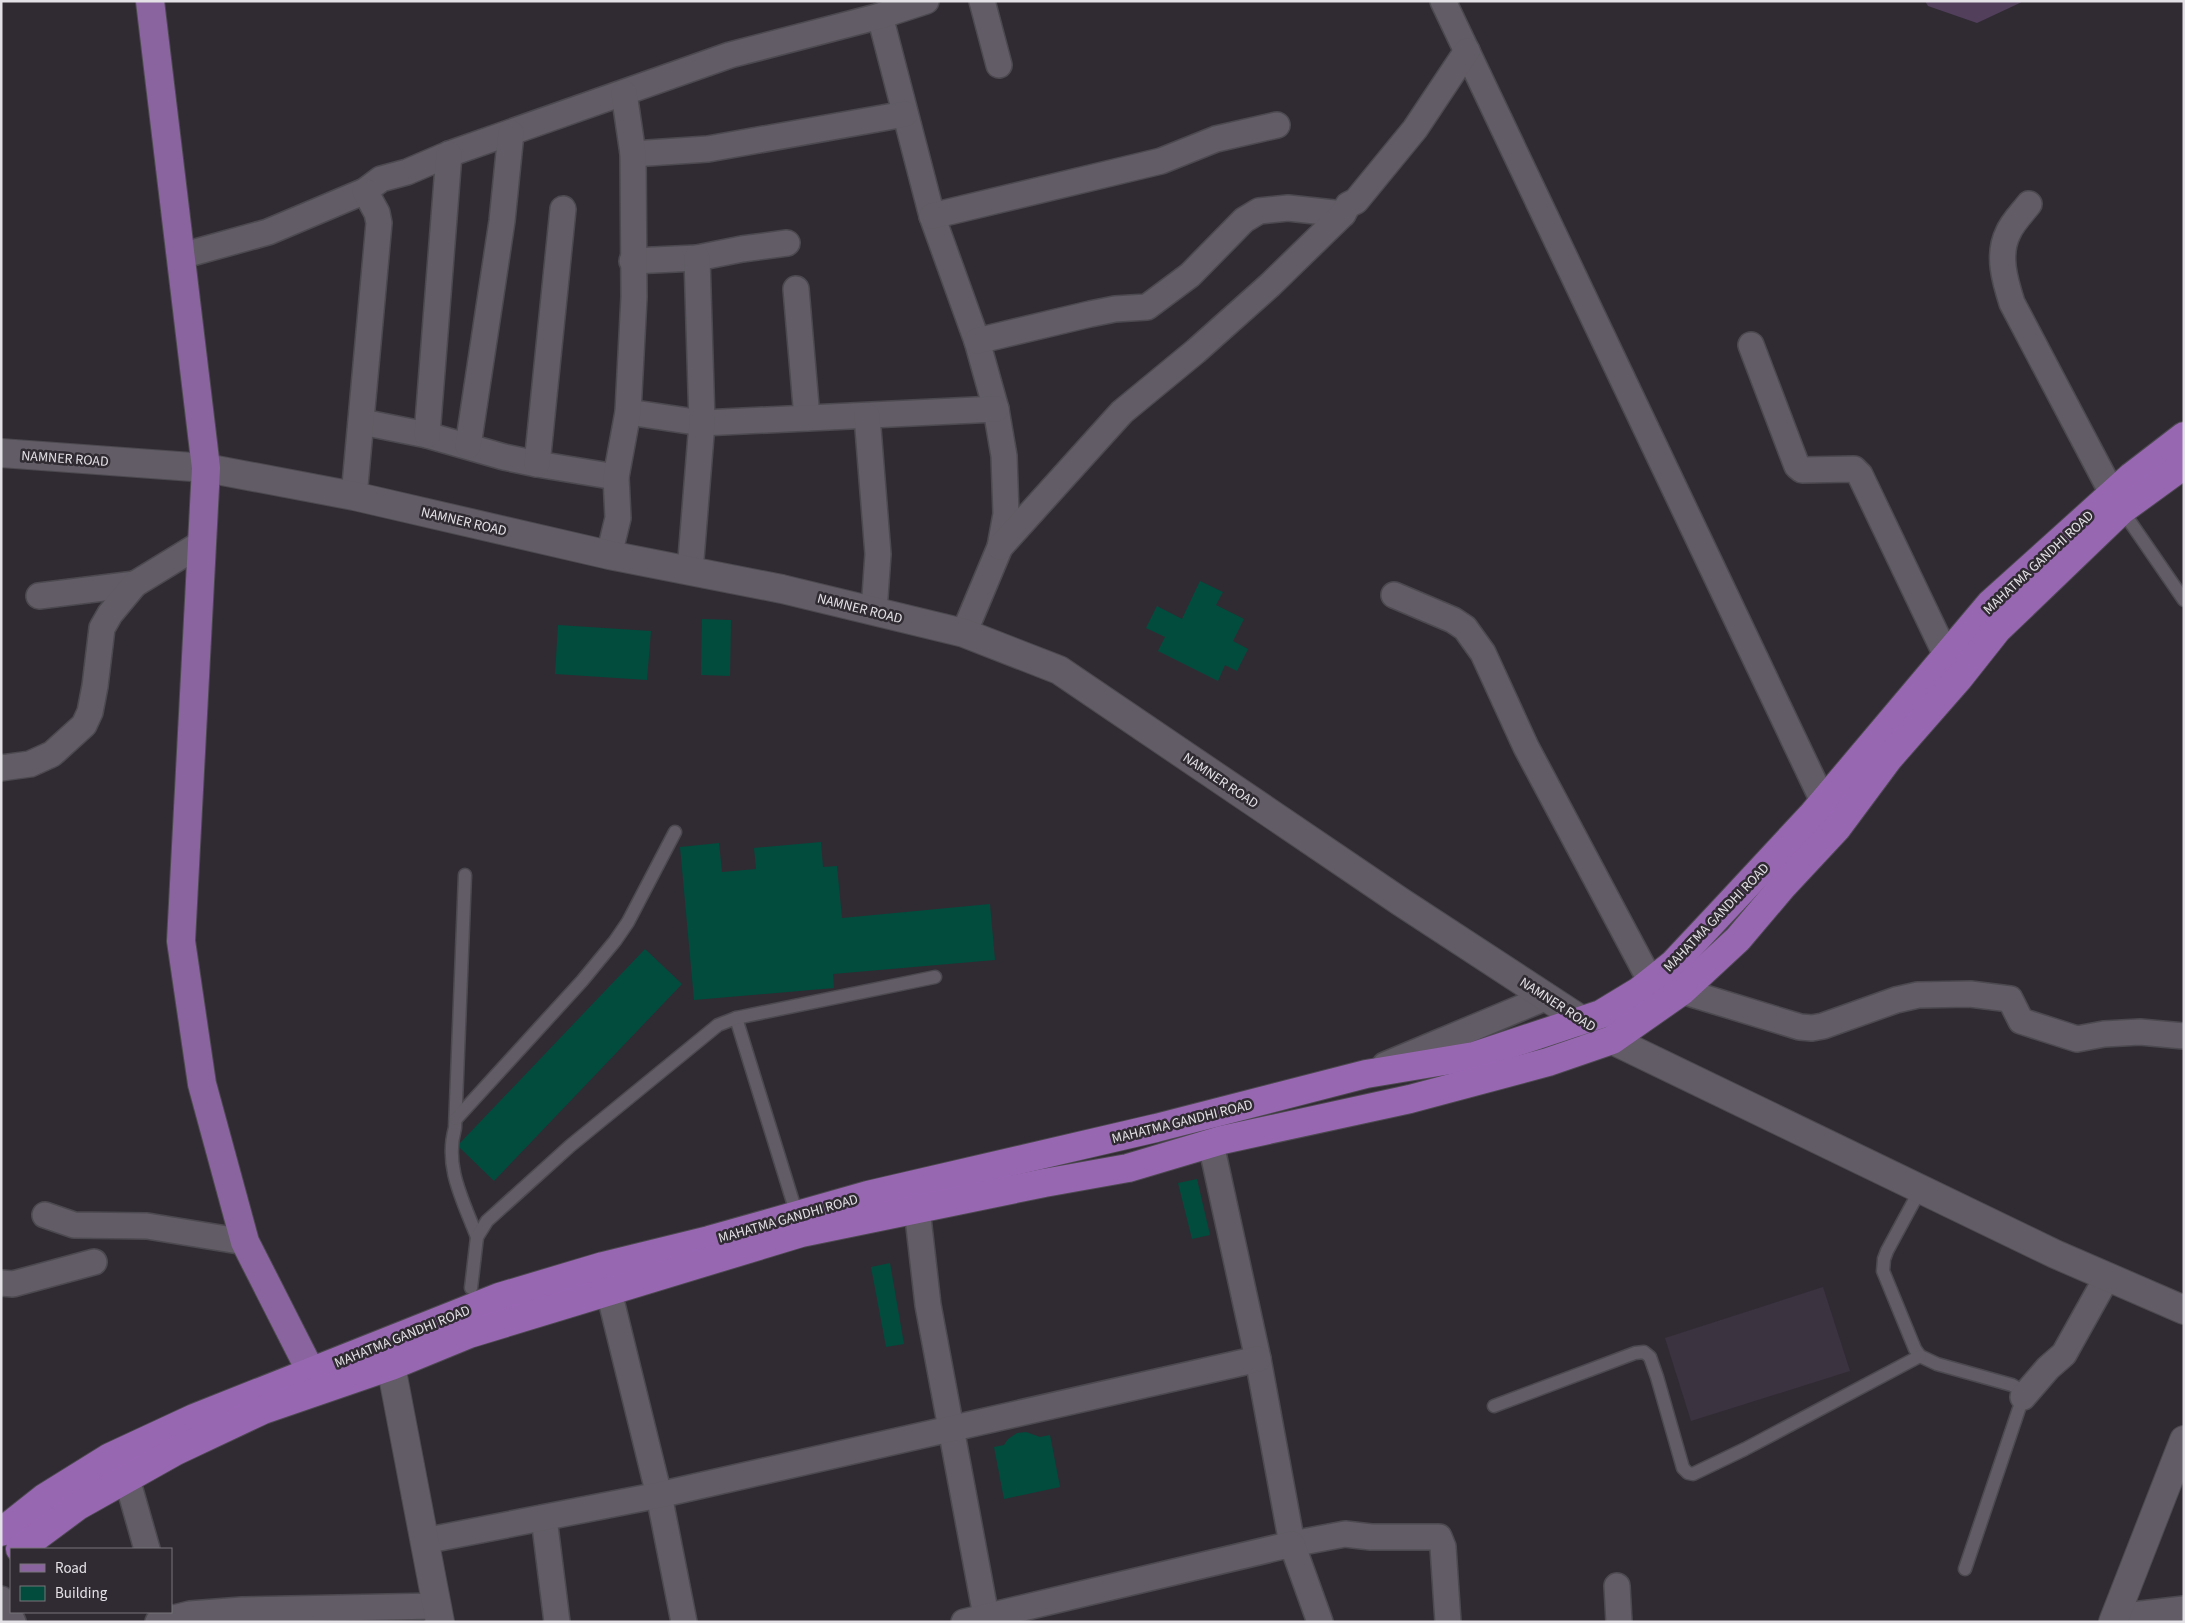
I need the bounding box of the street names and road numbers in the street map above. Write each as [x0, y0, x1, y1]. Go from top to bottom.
street label: NAMNER ROAD [21, 446, 109, 472]
street label: NAMNER ROAD [419, 502, 509, 542]
street label: MAHATMA GANDHI ROAD [1979, 506, 2098, 619]
street label: NAMNER ROAD [815, 589, 905, 629]
street label: NAMNER ROAD [1179, 748, 1262, 814]
street label: MAHATMA GANDHI ROAD [1659, 859, 1774, 977]
street label: NAMNER ROAD [1515, 973, 1600, 1037]
street label: MAHATMA GANDHI ROAD [1110, 1095, 1255, 1149]
street label: MAHATMA GANDHI ROAD [716, 1189, 861, 1249]
street label: MAHATMA GANDHI ROAD [332, 1301, 473, 1373]

